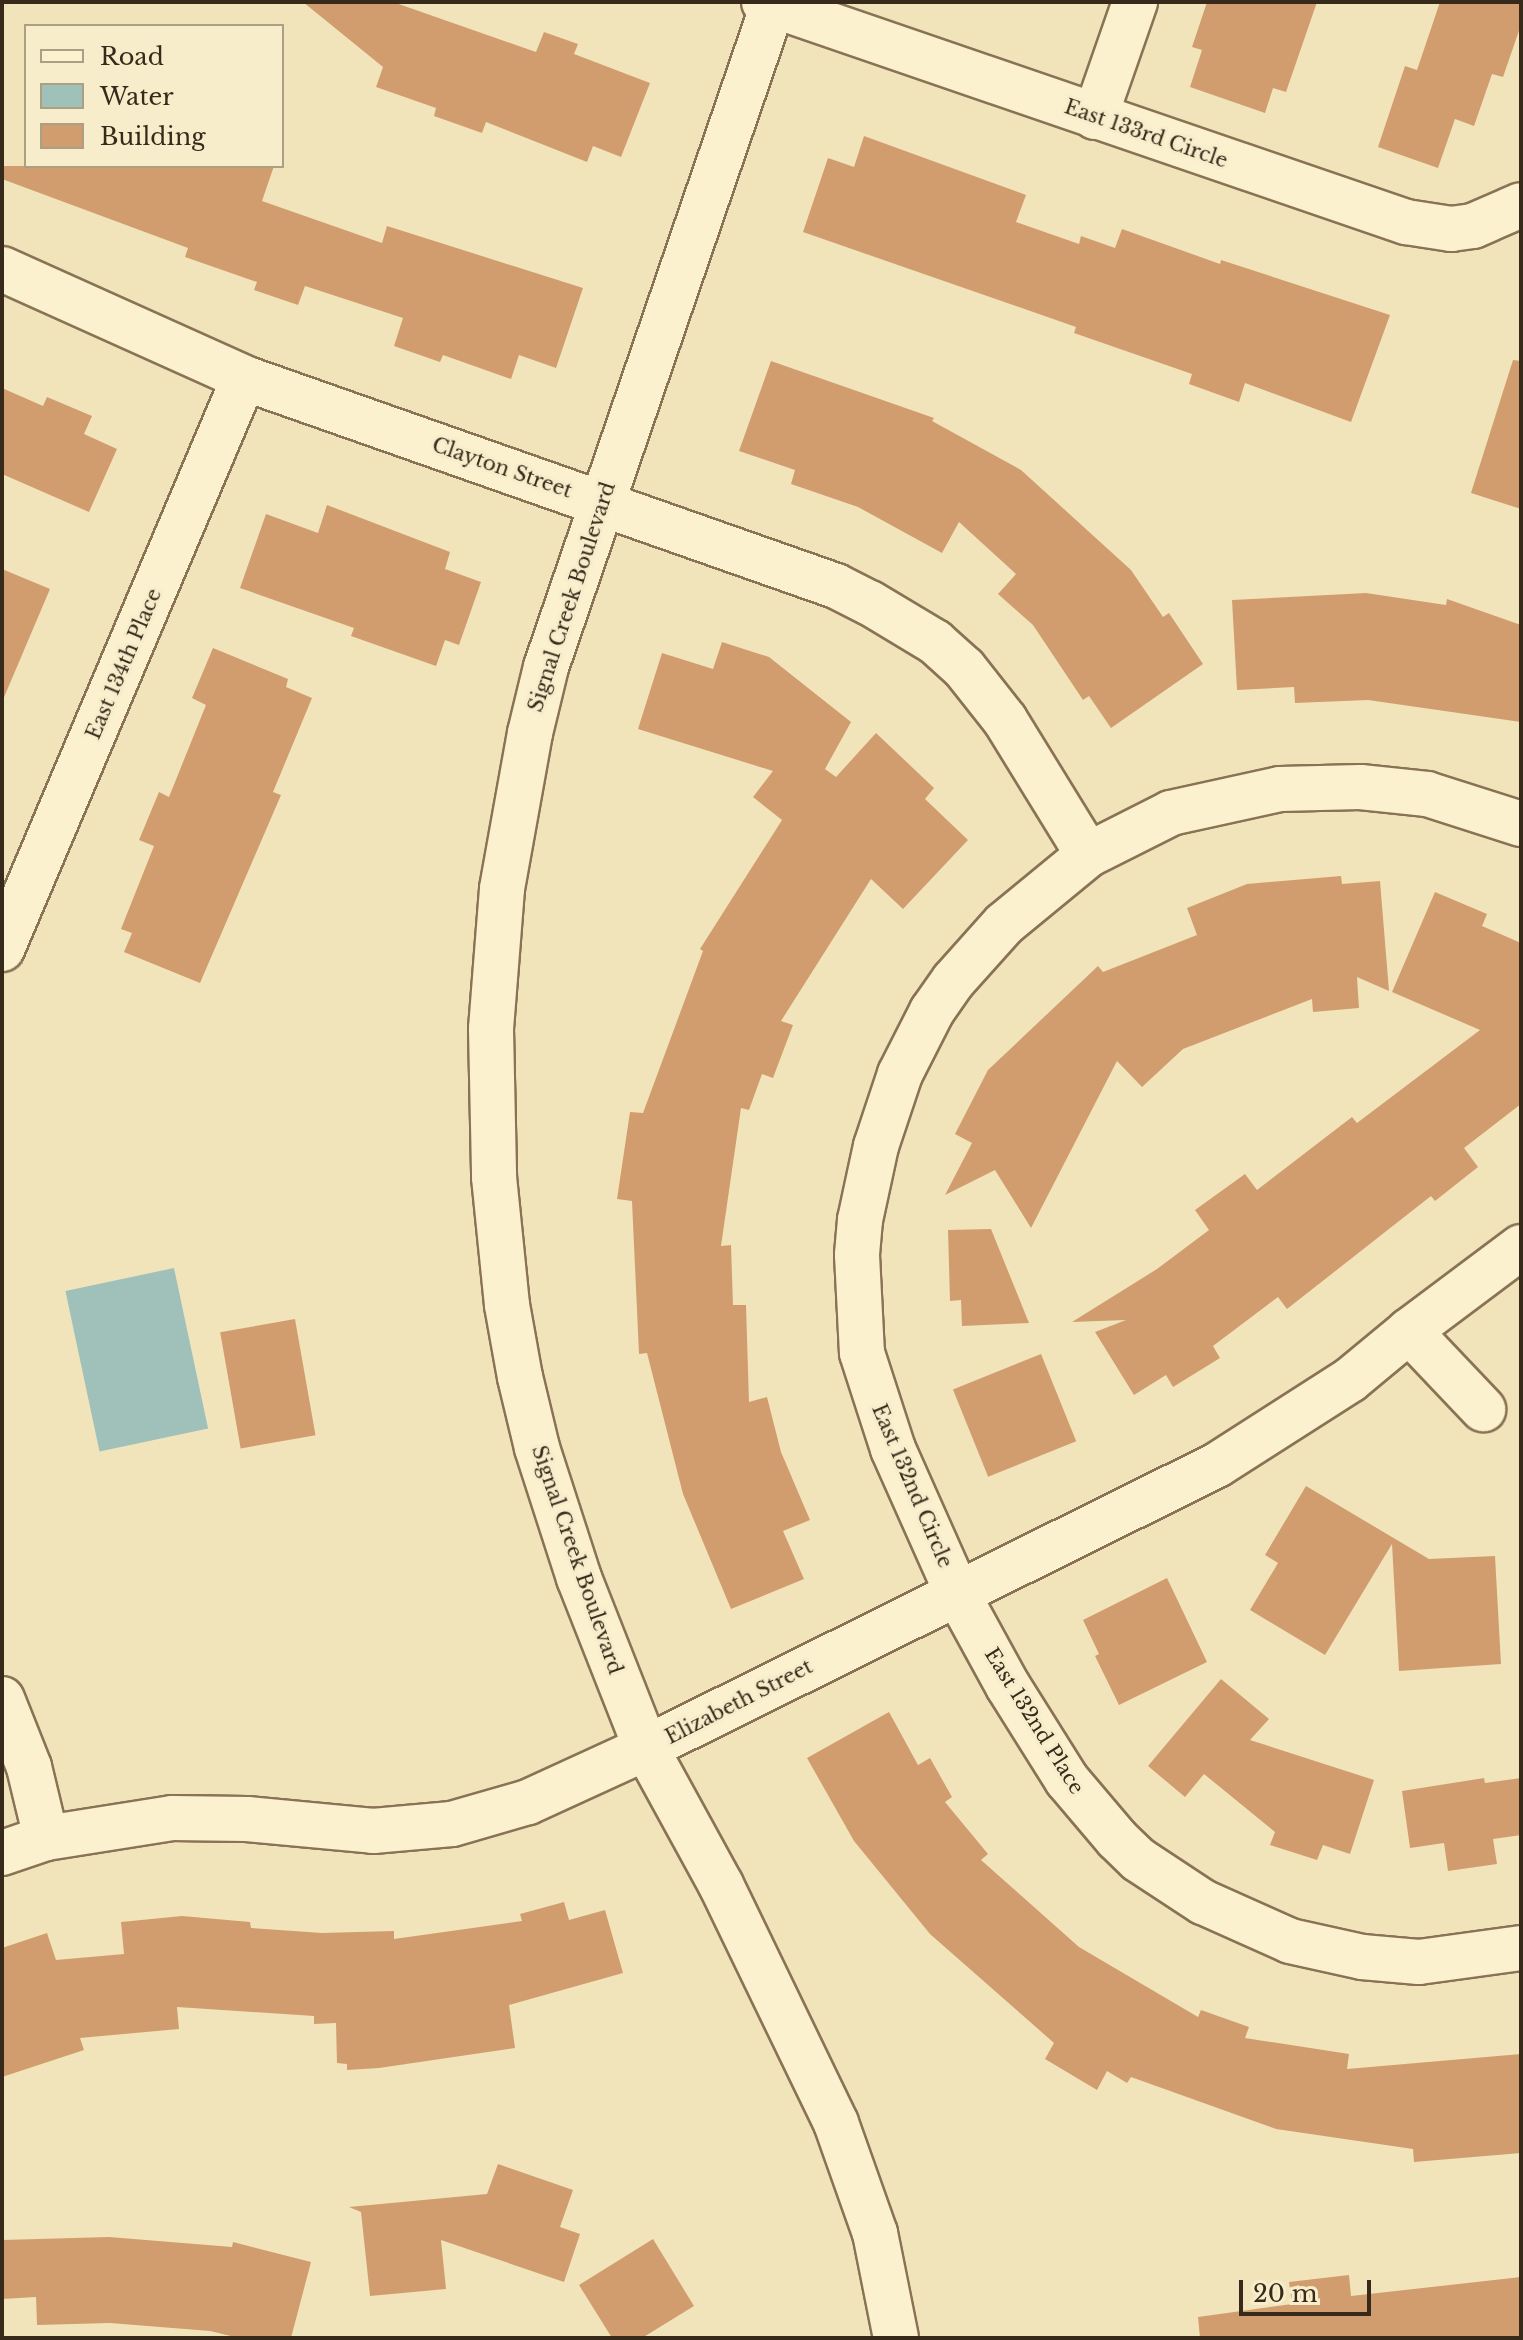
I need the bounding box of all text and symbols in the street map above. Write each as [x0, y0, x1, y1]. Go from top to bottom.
legend [24, 24, 284, 168]
text: Road [100, 42, 164, 71]
text: Water [100, 82, 174, 111]
street label: East 133rd Circle [1061, 95, 1231, 173]
text: Building [100, 122, 206, 151]
street label: Clayton Street [429, 433, 575, 503]
street label: Signal Creek Boulevard [523, 479, 621, 715]
street label: East 134th Place [81, 585, 167, 743]
street label: East 132nd Circle [867, 1401, 957, 1571]
street label: Signal Creek Boulevard [526, 1442, 628, 1678]
street label: East 132nd Place [979, 1643, 1089, 1799]
street label: Elizabeth Street [661, 1655, 817, 1749]
scale bar [1243, 2264, 1375, 2314]
text: 20 m [1253, 2279, 1318, 2308]

